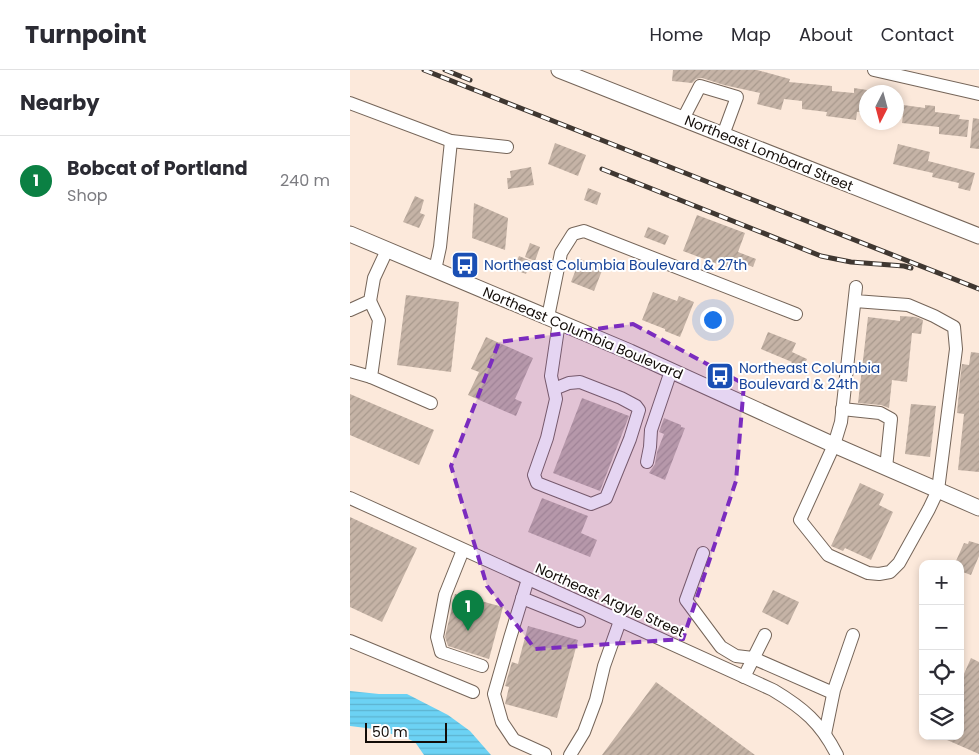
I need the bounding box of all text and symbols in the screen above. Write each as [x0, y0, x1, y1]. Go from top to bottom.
text: Turnpoint [25, 18, 146, 51]
text: Home [649, 22, 703, 47]
text: Map [731, 22, 771, 47]
text: About [799, 22, 853, 47]
text: Contact [881, 22, 954, 47]
north arrow [859, 85, 904, 130]
text: Nearby [20, 88, 100, 117]
street label: Northeast Lombard Street [682, 110, 856, 196]
text: Bobcat of Portland [67, 155, 248, 182]
text: 1 [33, 169, 39, 192]
text: 240 m [280, 169, 330, 192]
text: Shop [67, 184, 108, 207]
bus stop icon: Northeast Columbia Boulevard & 27th [450, 250, 480, 280]
place label: Northeast Columbia Boulevard & 27th [484, 255, 747, 275]
street label: Northeast Columbia Boulevard [480, 282, 686, 384]
your location [700, 307, 726, 333]
place label: Northeast Columbia Boulevard & 24th [739, 358, 880, 394]
bus stop icon: Northeast Columbia Boulevard & 24th [705, 361, 735, 391]
street label: Northeast Argyle Street [532, 558, 688, 642]
map controls [919, 560, 964, 740]
button: + [919, 560, 964, 605]
pin: 1 [452, 590, 484, 631]
button: − [919, 605, 964, 650]
button: locate [919, 650, 964, 695]
button: layers [919, 695, 964, 740]
scale bar [365, 720, 448, 743]
text: 50 m [372, 722, 408, 742]

